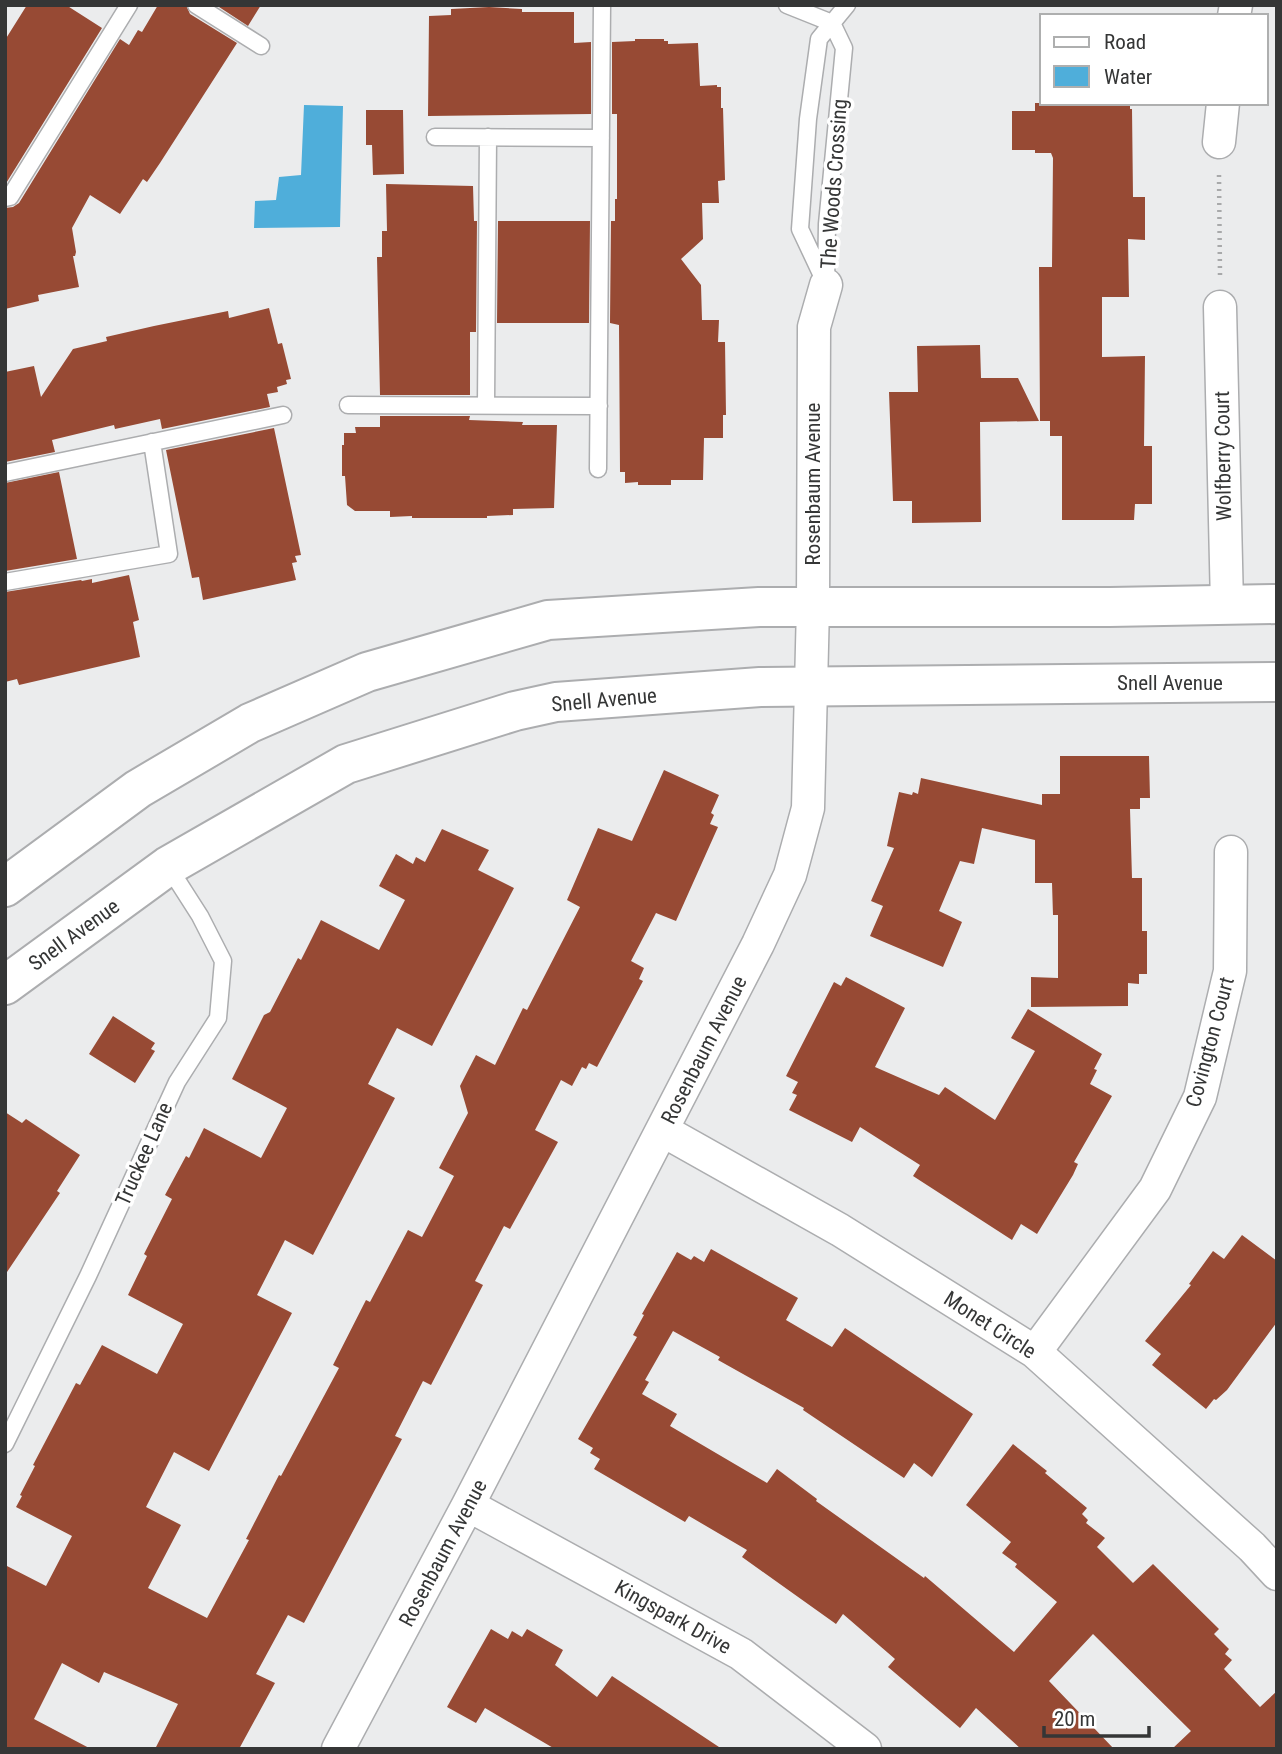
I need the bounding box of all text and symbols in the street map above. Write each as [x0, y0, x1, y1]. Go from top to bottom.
legend [1040, 14, 1268, 105]
text: Road [1104, 30, 1146, 54]
text: Water [1104, 65, 1152, 89]
street label: The Woods Crossing [816, 98, 852, 270]
street label: Wolfberry Court [1210, 391, 1236, 521]
street label: Rosenbaum Avenue [801, 402, 825, 565]
street label: Snell Avenue [1117, 671, 1223, 695]
street label: Snell Avenue [550, 683, 658, 717]
street label: Snell Avenue [24, 894, 124, 976]
street label: Rosenbaum Avenue [656, 972, 752, 1128]
street label: Covington Court [1181, 974, 1239, 1110]
street label: Truckee Lane [111, 1099, 177, 1209]
street label: Monet Circle [940, 1286, 1041, 1364]
street label: Rosenbaum Avenue [394, 1475, 492, 1631]
street label: Kingspark Drive [611, 1575, 736, 1659]
scale bar [1044, 1694, 1149, 1738]
text: 20 m [1054, 1707, 1095, 1731]

